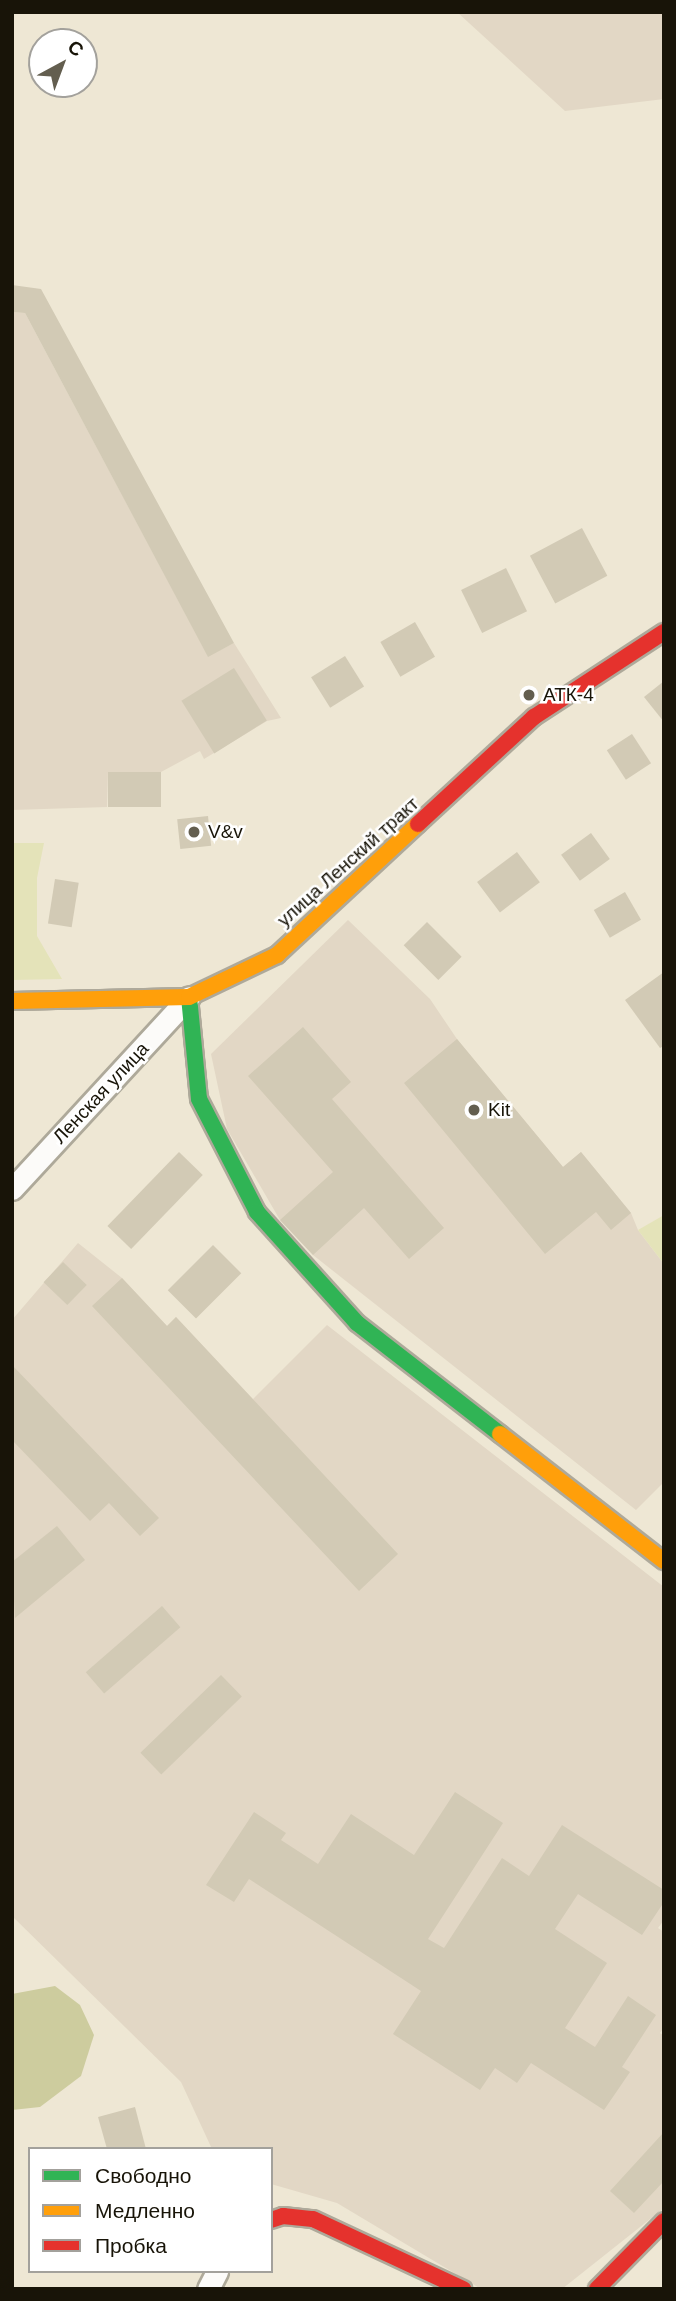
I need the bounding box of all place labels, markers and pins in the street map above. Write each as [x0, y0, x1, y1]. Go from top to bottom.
place label: АТК-4 [543, 684, 594, 706]
marker: АТК-4 [521, 687, 537, 703]
place label: V&v [208, 821, 243, 843]
marker: V&v [186, 824, 202, 840]
place label: Kit [488, 1099, 510, 1121]
marker: Kit [466, 1102, 482, 1118]

